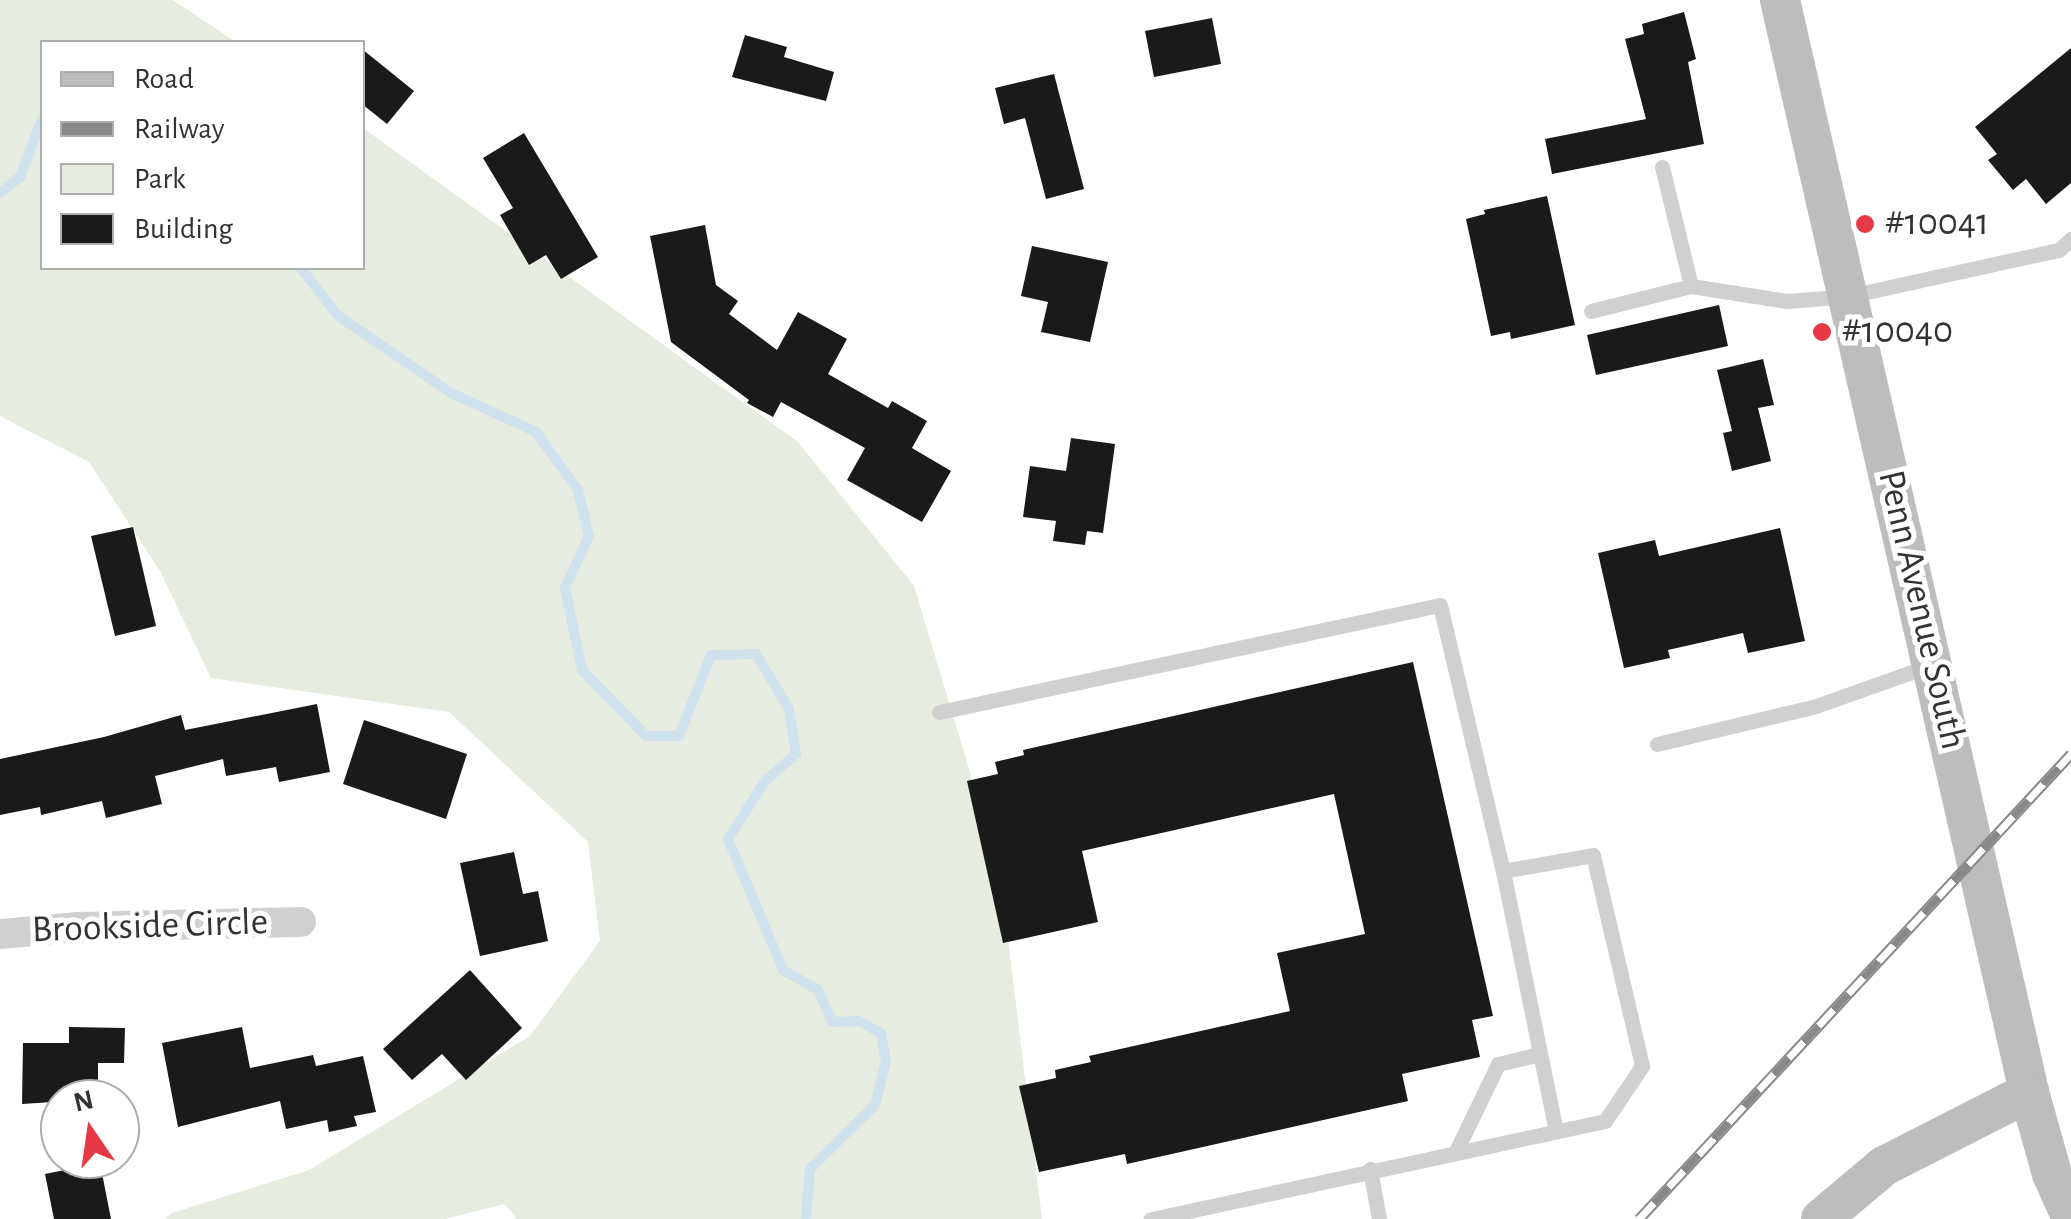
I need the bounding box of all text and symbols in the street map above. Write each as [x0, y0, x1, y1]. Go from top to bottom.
legend [40, 40, 365, 270]
text: Road [134, 64, 194, 94]
text: Railway [134, 114, 225, 144]
text: Park [134, 164, 186, 194]
place label: #10041 [1885, 201, 1989, 247]
marker: #10041 [1854, 213, 1876, 235]
text: Building [134, 214, 233, 244]
place label: #10040 [1842, 309, 1953, 355]
marker: #10040 [1811, 321, 1833, 343]
street label: Penn Avenue South [1867, 466, 1975, 754]
street label: Brookside Circle [31, 900, 269, 954]
north arrow [40, 1079, 140, 1179]
text: N [71, 1086, 96, 1118]

